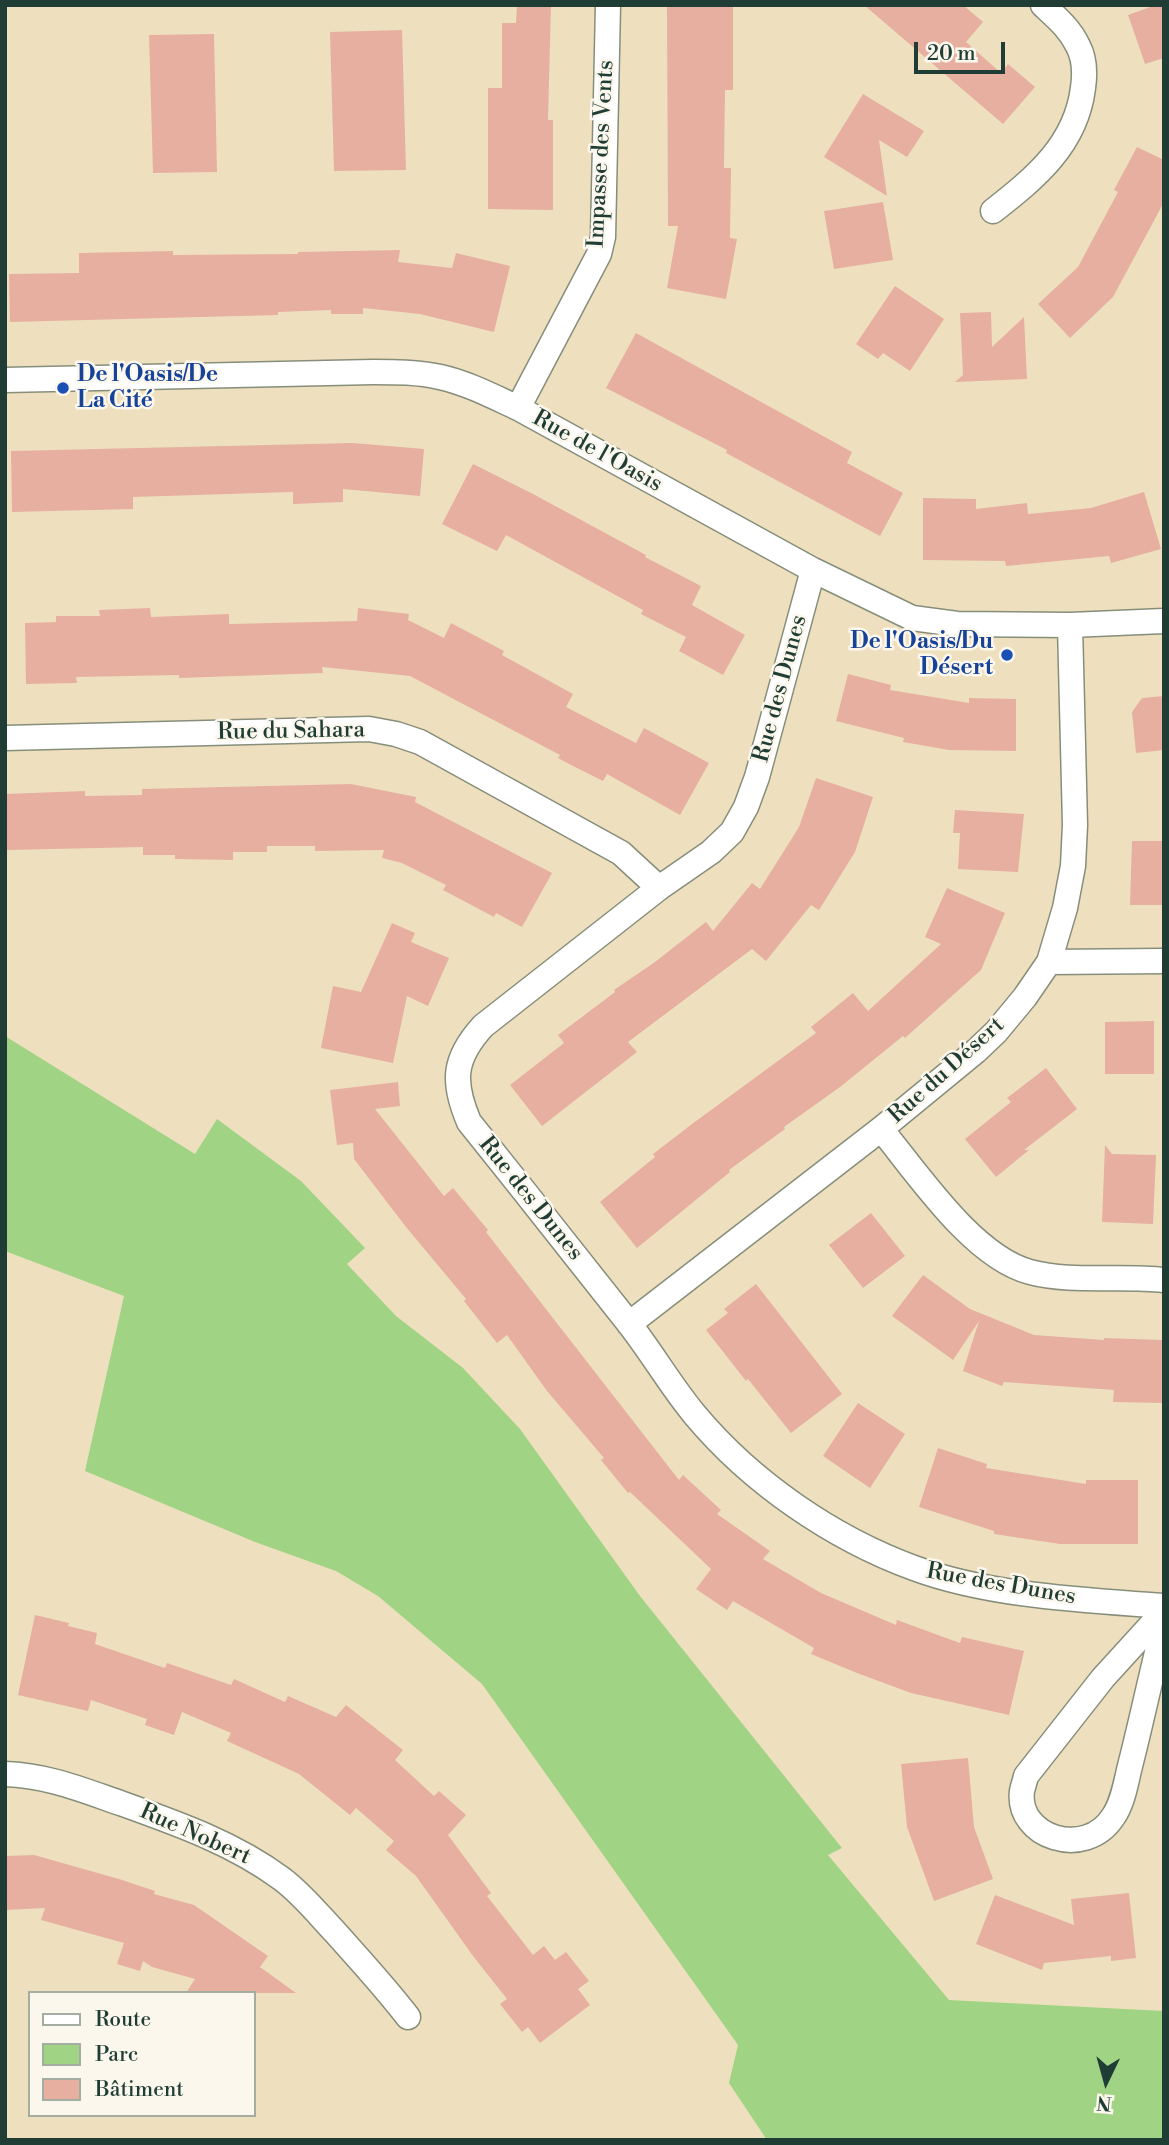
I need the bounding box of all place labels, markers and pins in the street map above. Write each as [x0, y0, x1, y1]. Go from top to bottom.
place label: De l'Oasis/De La Cité [77, 361, 218, 415]
marker: De l'Oasis/De La Cité [55, 380, 71, 396]
place label: De l'Oasis/Du Désert [850, 628, 993, 682]
marker: De l'Oasis/Du Désert [999, 647, 1015, 663]

